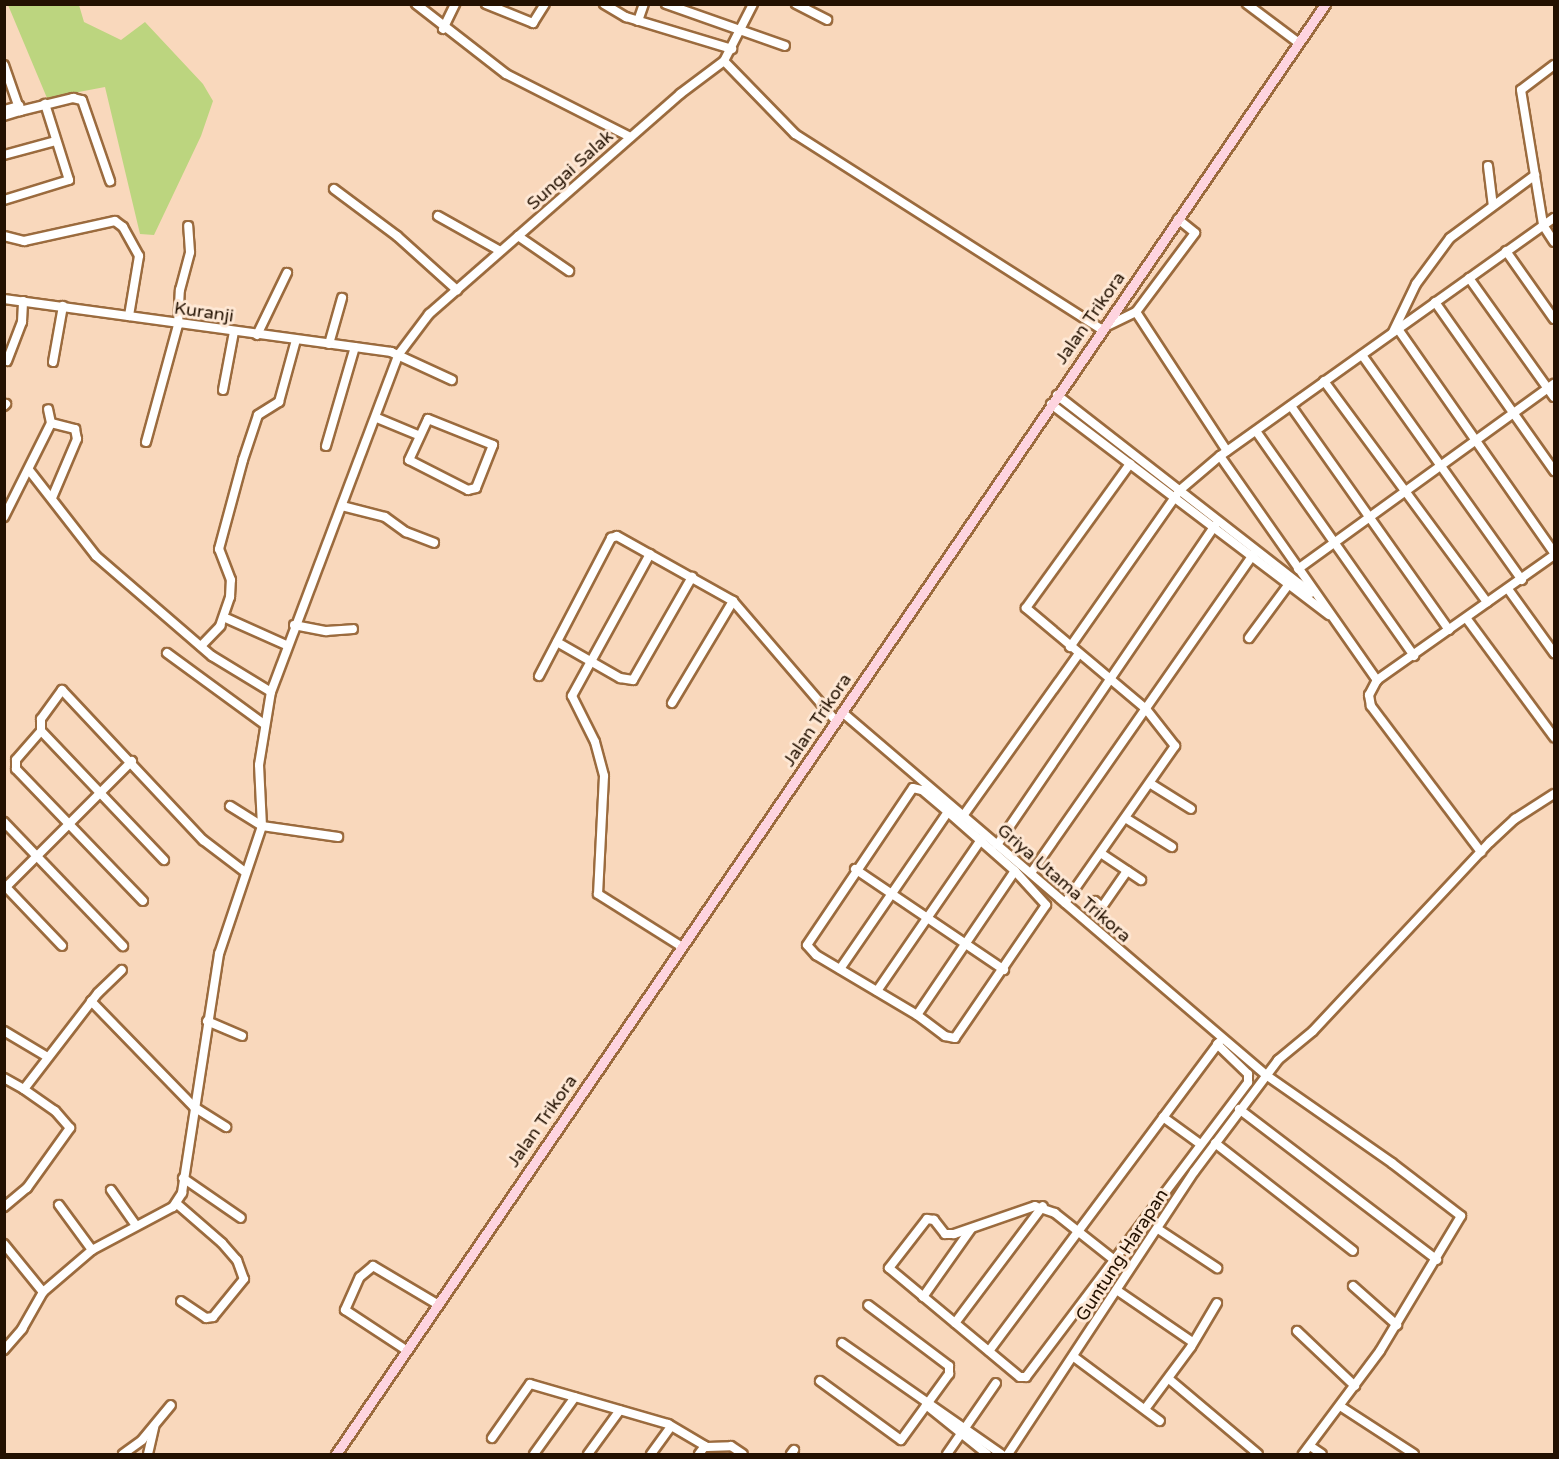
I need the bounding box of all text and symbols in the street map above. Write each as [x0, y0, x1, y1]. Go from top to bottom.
street label: Sungai Salak [522, 125, 618, 215]
street label: Jalan Trikora [1050, 268, 1130, 368]
street label: Kuranji [173, 297, 235, 327]
street label: Jalan Trikora [778, 669, 856, 771]
street label: Griya Utama Trikora [993, 819, 1135, 947]
street label: Jalan Trikora [502, 1071, 582, 1171]
street label: Guntung Harapan [1071, 1185, 1173, 1325]

